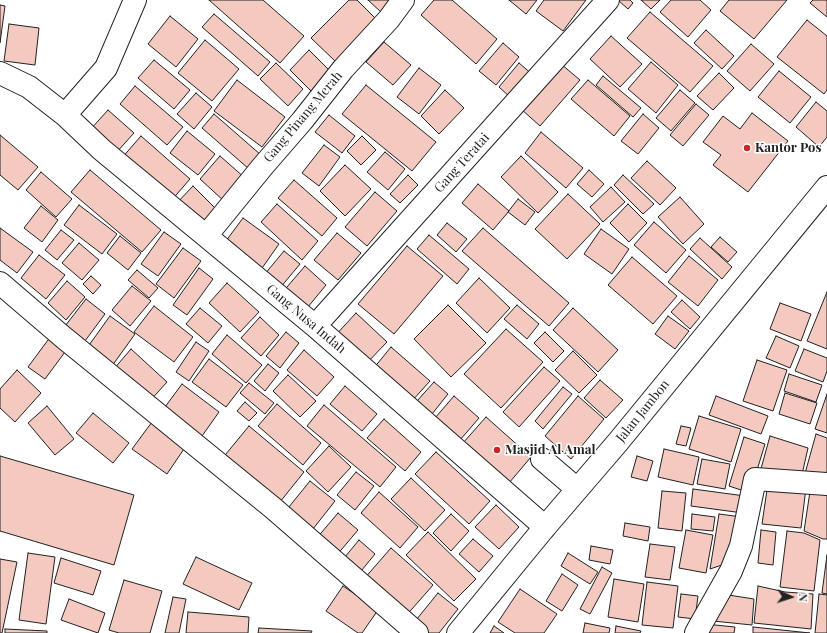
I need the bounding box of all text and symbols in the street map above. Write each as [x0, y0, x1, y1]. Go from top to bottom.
street label: Gang Pinang Merah [260, 68, 346, 166]
street label: Gang Teratai [431, 130, 493, 196]
place label: Kantor Pos [755, 140, 821, 156]
marker: Kantor Pos [742, 143, 752, 153]
street label: Gang Nusa Indah [263, 281, 349, 357]
street label: Jalan Jambon [613, 377, 673, 445]
place label: Masjid Al Amal [505, 442, 595, 458]
marker: Masjid Al Amal [492, 445, 502, 455]
north arrow [771, 577, 811, 617]
text: N [796, 593, 811, 602]

